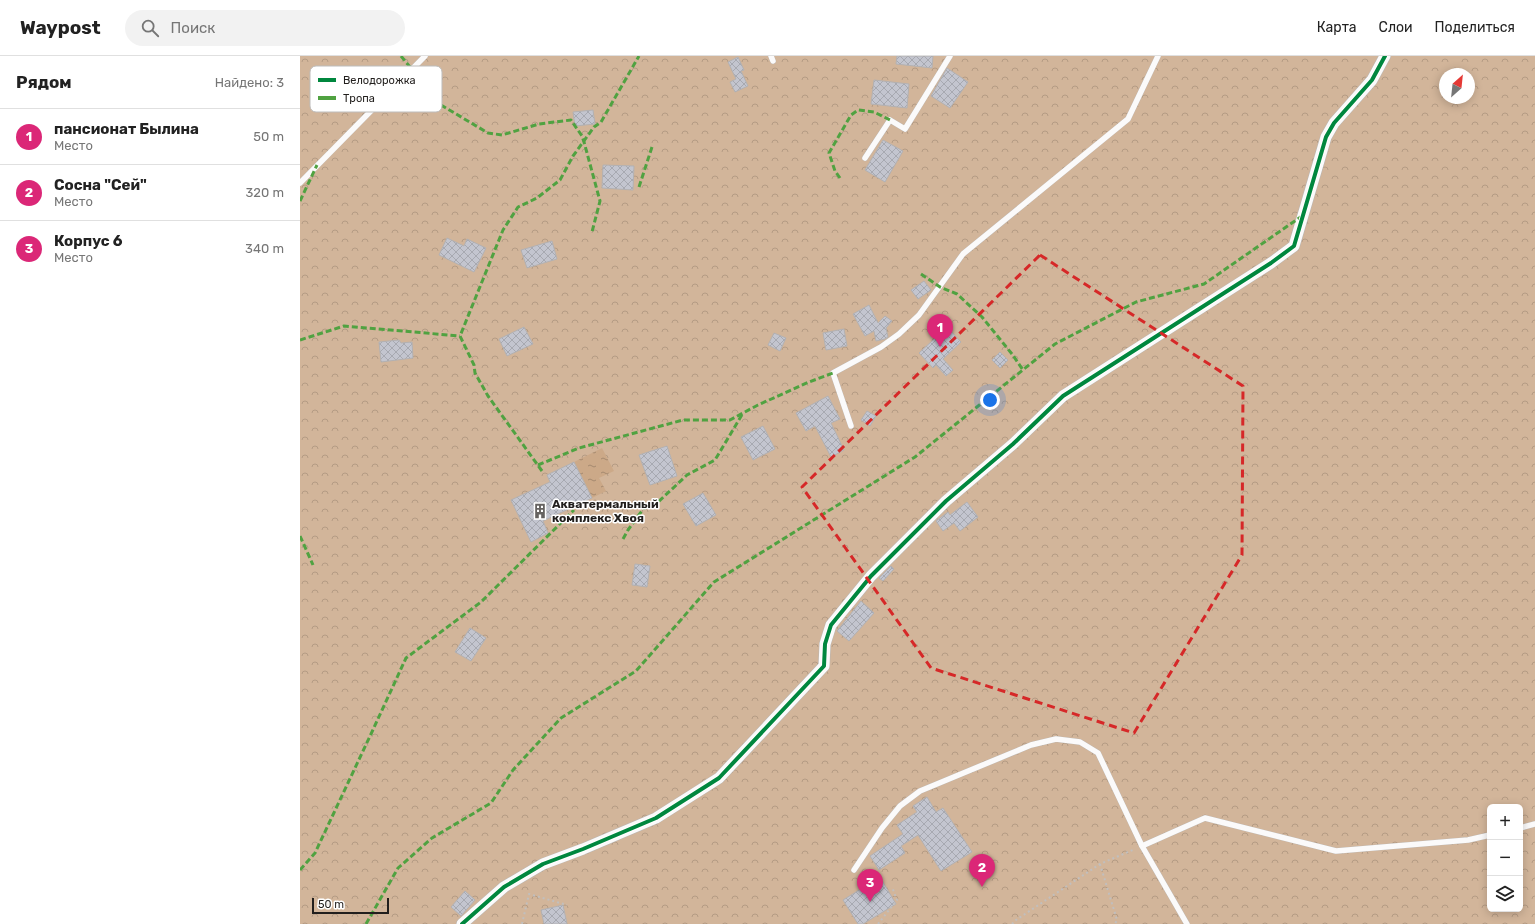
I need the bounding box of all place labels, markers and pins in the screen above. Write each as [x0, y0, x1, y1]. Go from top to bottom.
pin: 1 [927, 314, 953, 347]
place label: Акватермальный комплекс Хвоя [552, 497, 659, 525]
building icon: Акватермальный комплекс Хвоя [531, 502, 549, 520]
pin: 2 [969, 854, 995, 887]
pin: 3 [857, 869, 883, 902]

